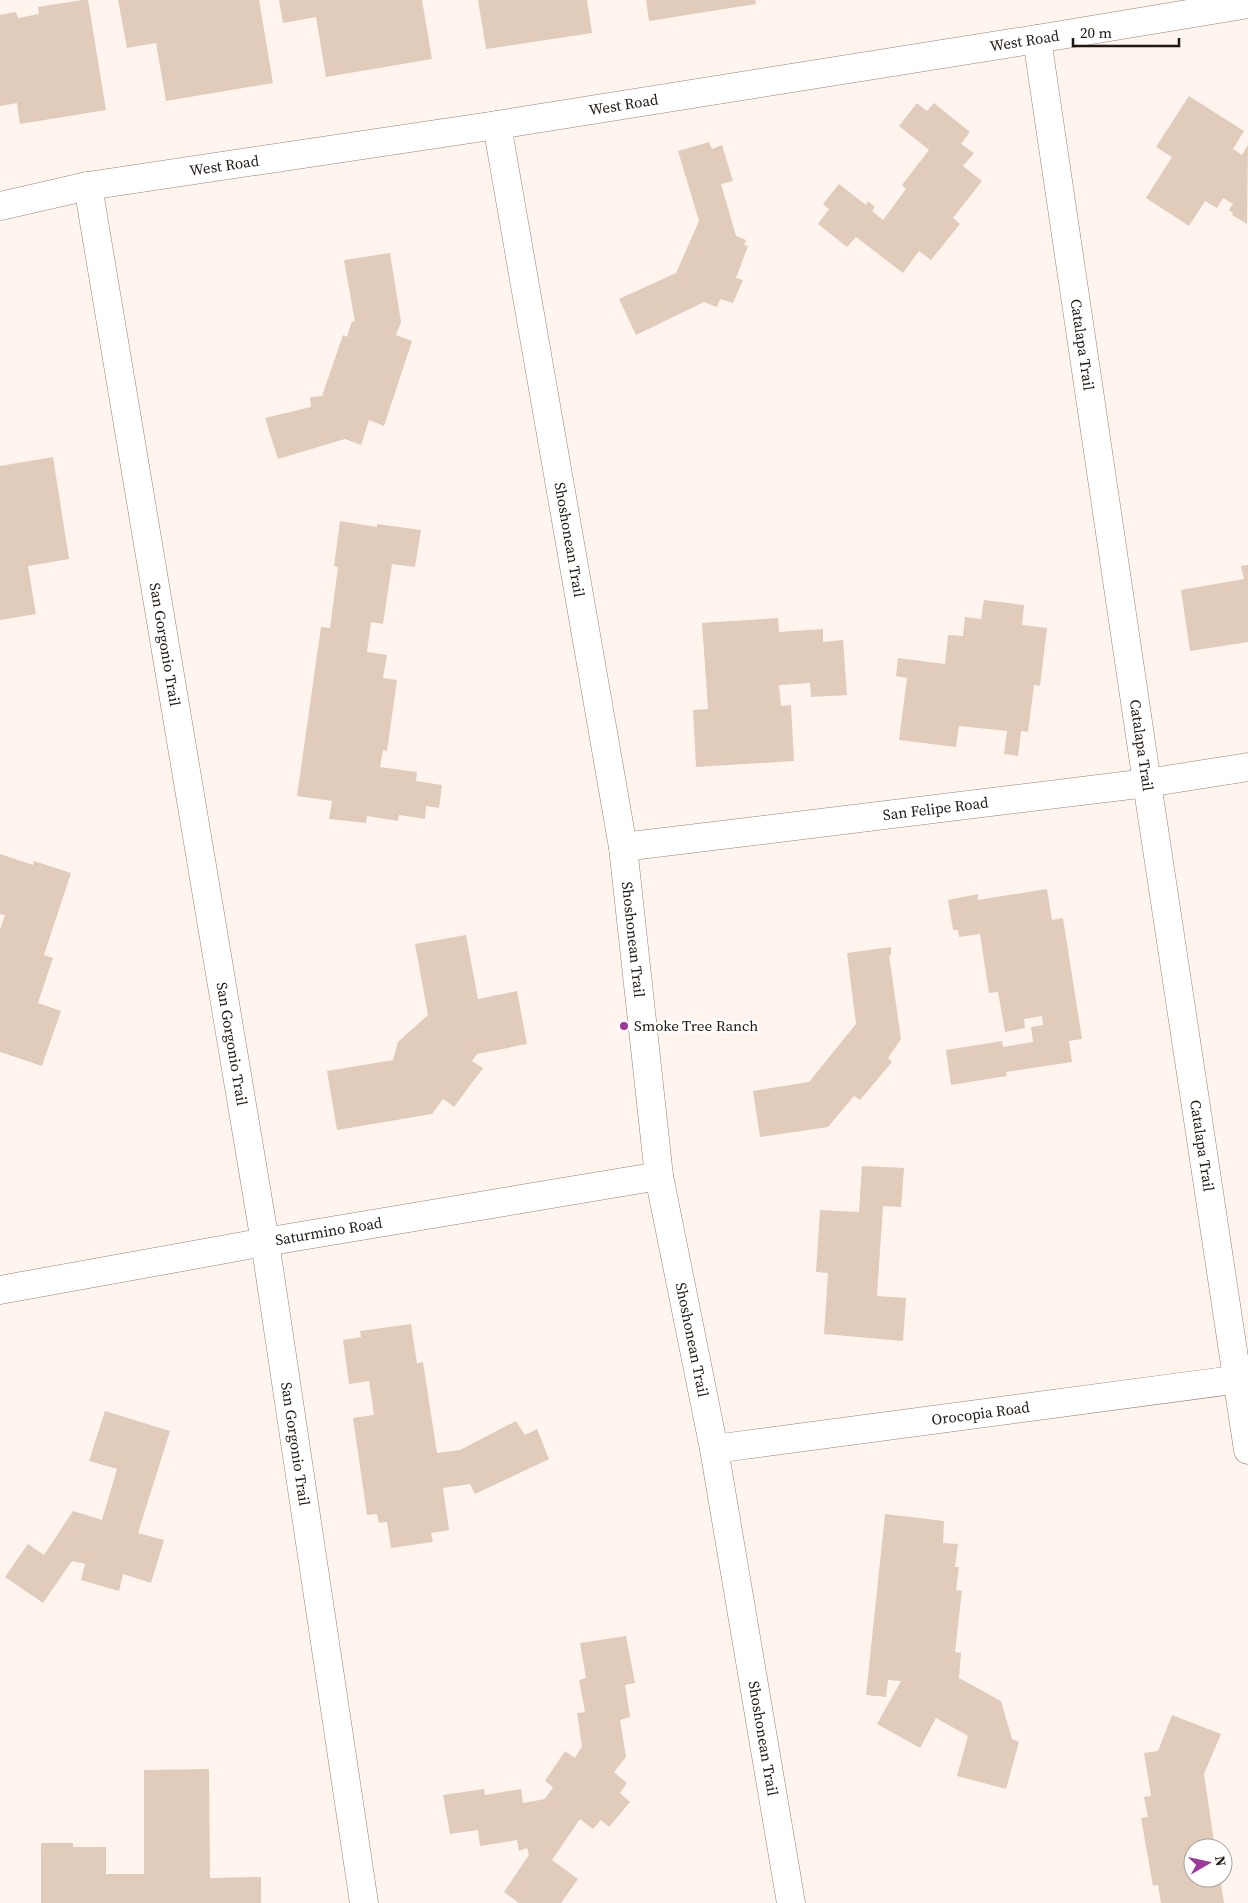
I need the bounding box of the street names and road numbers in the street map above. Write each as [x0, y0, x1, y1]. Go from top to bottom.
street label: West Road [988, 24, 1061, 56]
street label: West Road [587, 88, 660, 120]
street label: West Road [188, 150, 261, 181]
street label: Catalapa Trail [1066, 297, 1100, 392]
street label: Shoshonean Trail [550, 481, 590, 599]
street label: San Gorgonio Trail [145, 581, 186, 708]
street label: Catalapa Trail [1125, 698, 1159, 793]
street label: San Felipe Road [882, 791, 990, 825]
street label: Shoshonean Trail [617, 881, 650, 999]
street label: San Gorgonio Trail [212, 981, 253, 1108]
street label: Catalapa Trail [1185, 1098, 1220, 1193]
street label: Saturmino Road [274, 1211, 384, 1250]
street label: Shoshonean Trail [671, 1281, 714, 1399]
street label: San Gorgonio Trail [276, 1381, 315, 1508]
street label: Orocopia Road [930, 1396, 1031, 1430]
street label: Shoshonean Trail [744, 1679, 784, 1798]

